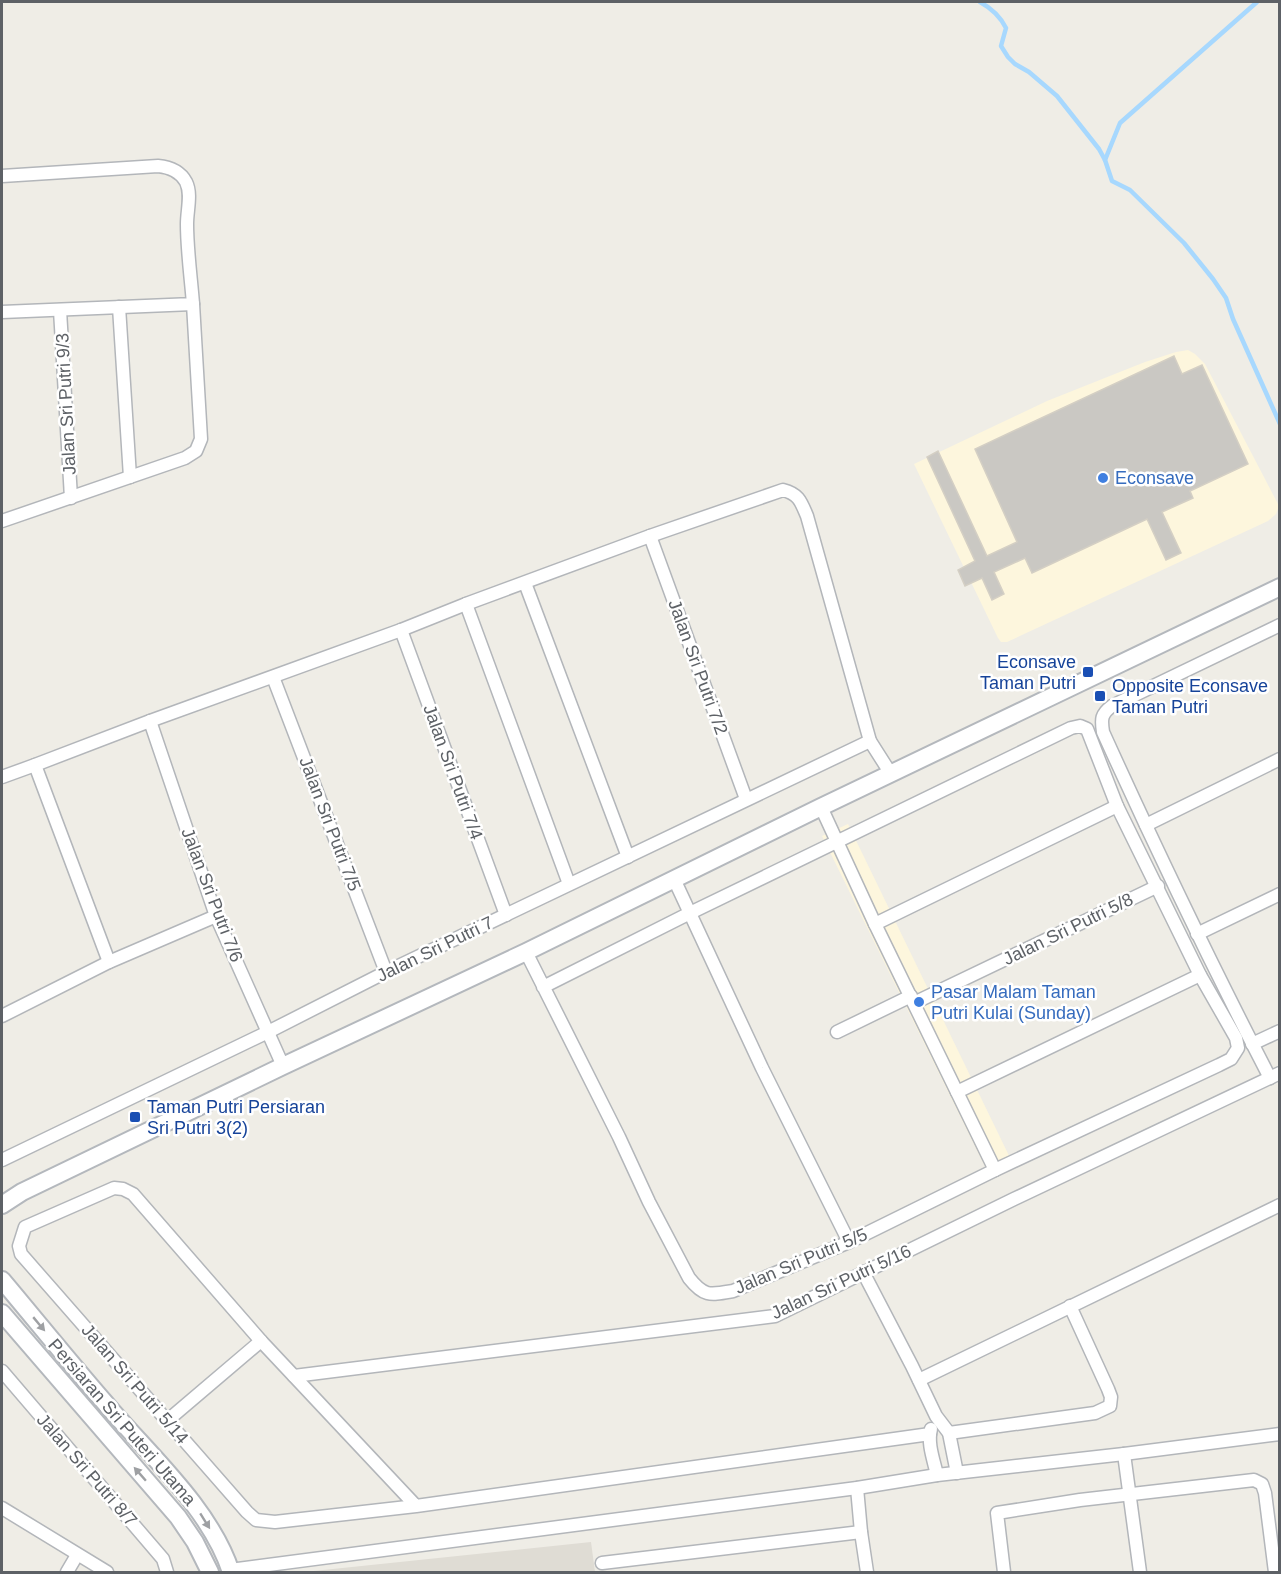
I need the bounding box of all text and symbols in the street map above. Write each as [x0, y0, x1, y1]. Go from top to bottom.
street label: Jalan Sri Putri 9/3 [52, 333, 80, 475]
place label: Econsave [1115, 468, 1194, 488]
marker: Econsave [1096, 471, 1110, 485]
street label: Jalan Sri Putri 7/2 [664, 597, 732, 737]
place label: Econsave Taman Putri [980, 652, 1076, 693]
marker: Econsave Taman Putri [1081, 665, 1095, 679]
place label: Opposite Econsave Taman Putri [1112, 676, 1268, 717]
marker: Opposite Econsave Taman Putri [1093, 689, 1107, 703]
street label: Jalan Sri Putri 7/4 [419, 702, 487, 842]
street label: Jalan Sri Putri 7/5 [295, 754, 365, 894]
street label: Jalan Sri Putri 7/6 [177, 825, 247, 965]
street label: Jalan Sri Putri 5/8 [1000, 889, 1136, 969]
street label: Jalan Sri Putri 7 [374, 912, 496, 986]
place label: Pasar Malam Taman Putri Kulai (Sunday) [931, 982, 1096, 1023]
marker: Pasar Malam Taman Putri Kulai (Sunday) [912, 995, 926, 1009]
place label: Taman Putri Persiaran Sri Putri 3(2) [147, 1097, 325, 1138]
marker: Taman Putri Persiaran Sri Putri 3(2) [128, 1110, 142, 1124]
street label: Jalan Sri Putri 5/5 [732, 1224, 870, 1298]
street label: Jalan Sri Putri 5/16 [768, 1241, 914, 1323]
one-way arrow [32, 1316, 45, 1331]
street label: Jalan Sri Putri 5/14 [78, 1320, 192, 1448]
street label: Persiaran Sri Puteri Utama [44, 1335, 200, 1510]
street label: Jalan Sri Putri 8/7 [33, 1410, 141, 1530]
one-way arrow [134, 1467, 147, 1482]
one-way arrow [200, 1513, 211, 1530]

